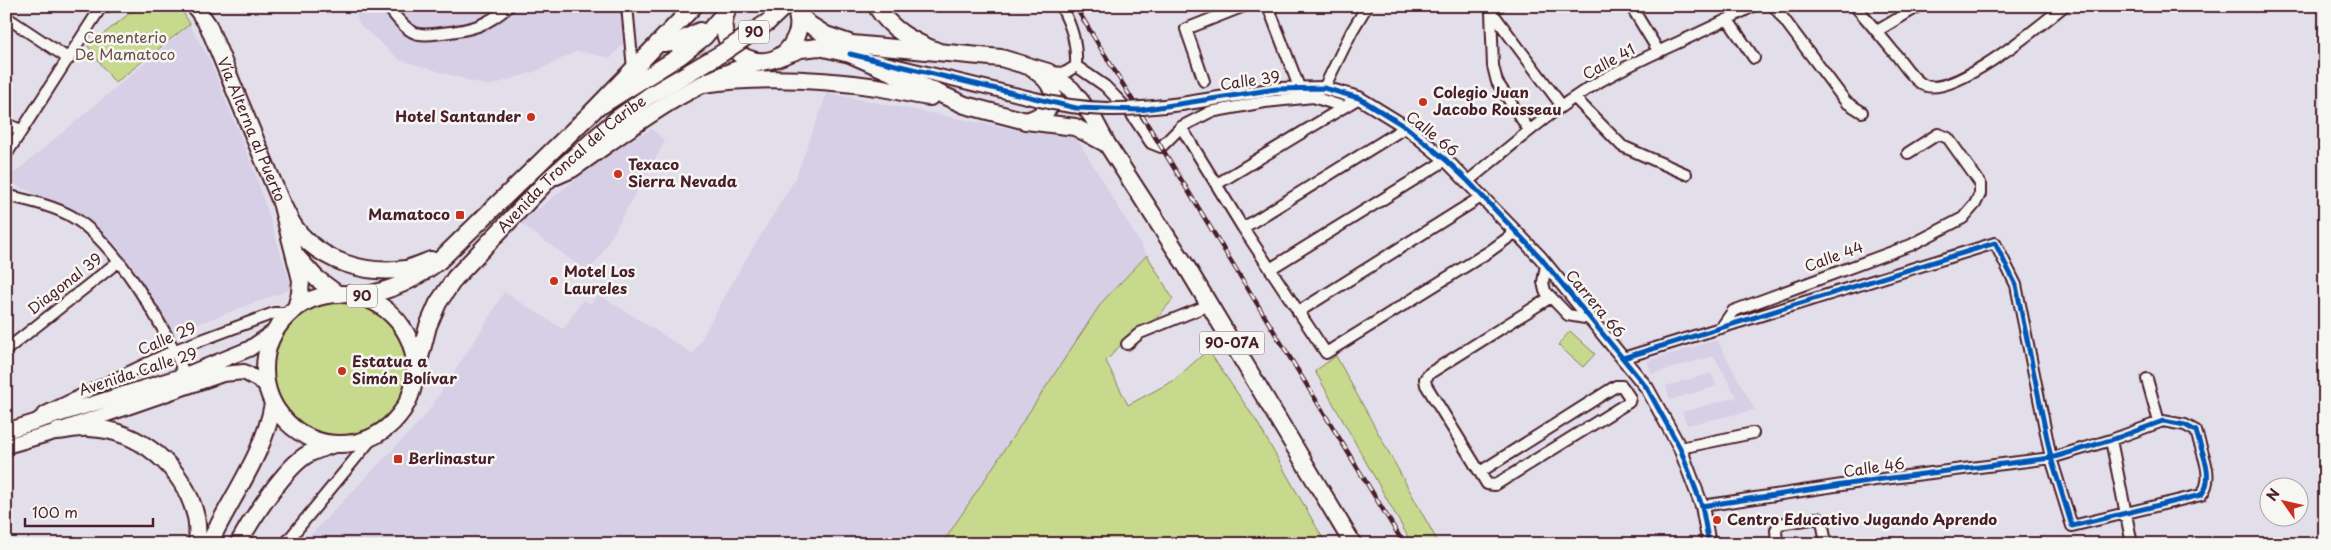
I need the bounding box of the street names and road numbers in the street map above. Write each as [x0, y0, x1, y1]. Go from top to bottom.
road number: 90 [739, 21, 769, 44]
street label: Calle 41 [1578, 37, 1639, 85]
street label: Vía Alterna al Puerto [212, 53, 293, 205]
street label: Calle 39 [1218, 64, 1281, 95]
street label: Avenida Troncal del Caribe [491, 89, 650, 237]
street label: Calle 66 [1402, 104, 1464, 161]
street label: Calle 44 [1801, 234, 1866, 277]
street label: Diagonal 39 [22, 246, 106, 319]
street label: Carrera 66 [1561, 264, 1631, 342]
road number: 90 [347, 284, 377, 308]
street label: Calle 29 [134, 315, 199, 360]
road number: 90-07A [1200, 332, 1264, 354]
street label: Avenida Calle 29 [75, 341, 200, 401]
street label: Calle 46 [1842, 451, 1906, 482]

